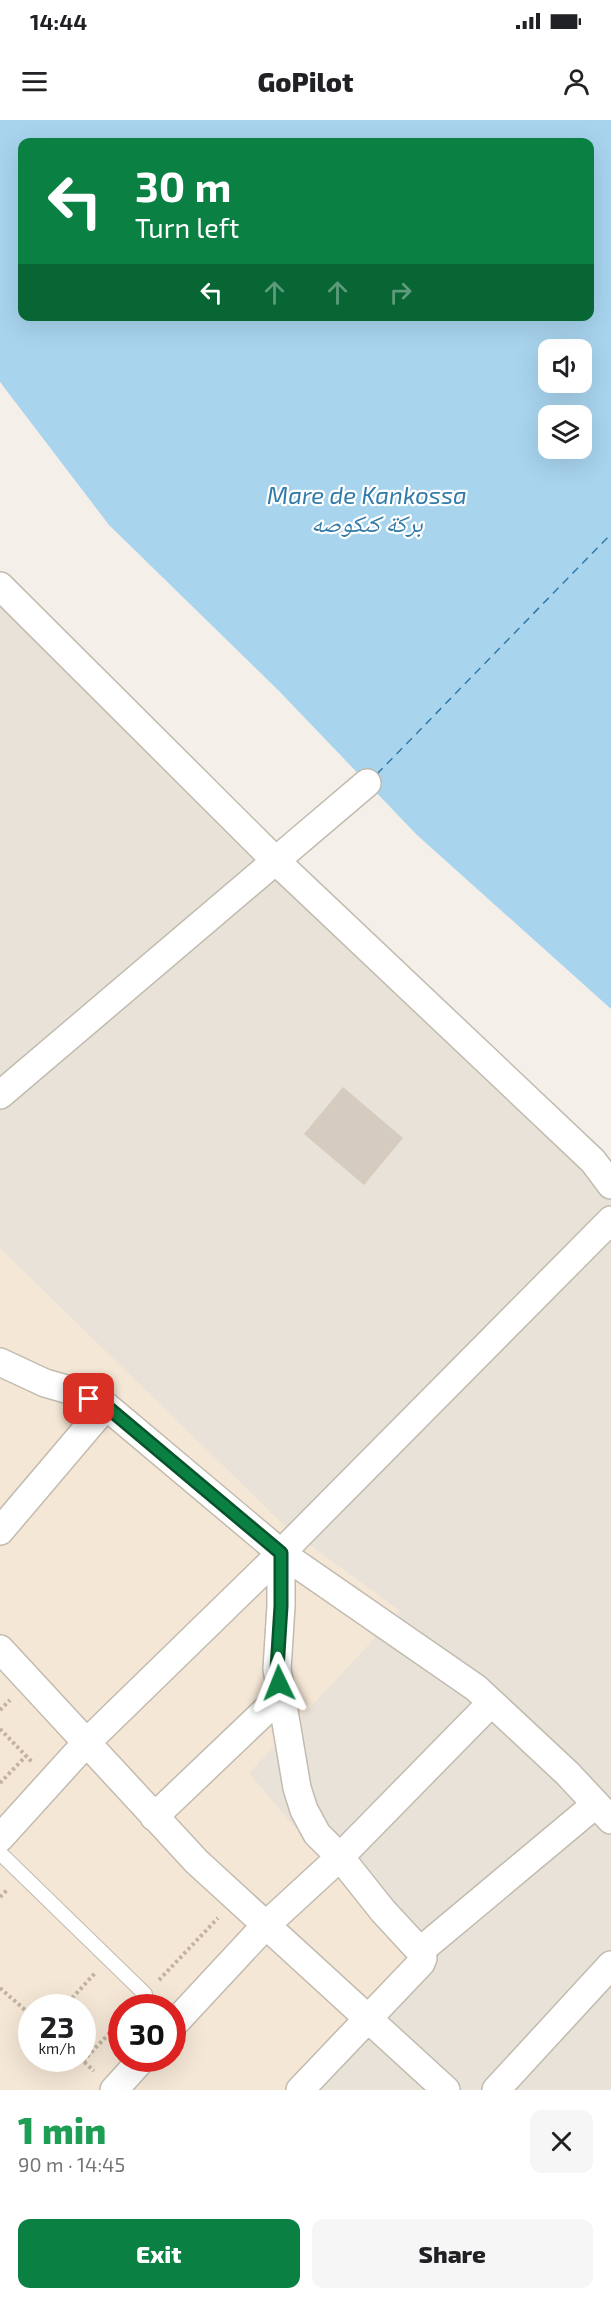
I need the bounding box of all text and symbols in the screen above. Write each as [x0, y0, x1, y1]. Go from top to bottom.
text: 14:44 [30, 8, 87, 34]
icon: menu [18, 65, 51, 98]
text: GoPilot [258, 65, 353, 97]
icon: person [560, 65, 593, 98]
text: 30 m [135, 160, 231, 210]
icon: left [36, 162, 114, 240]
text: Turn left [135, 211, 239, 243]
icon: left [195, 276, 228, 309]
icon: ahead [258, 276, 291, 309]
icon: ahead [321, 276, 354, 309]
icon: right [384, 276, 417, 309]
map controls [538, 339, 592, 459]
button: sound [538, 339, 592, 393]
button: layers [538, 405, 592, 459]
water label: Mare de Kankossa بركة كنكوصه [267, 480, 467, 537]
pin [63, 1373, 114, 1424]
icon: arrive [72, 1382, 105, 1415]
position arrow [247, 1651, 311, 1715]
speed limit sign: 30 [108, 1994, 186, 2072]
text: 23 [40, 2008, 74, 2044]
text: km/h [38, 2039, 76, 2057]
text: 1 min [18, 2108, 106, 2151]
button: close [530, 2110, 593, 2173]
text: 90 m · 14:45 [18, 2152, 125, 2176]
button: Exit [18, 2219, 300, 2288]
button: Share [312, 2219, 593, 2288]

